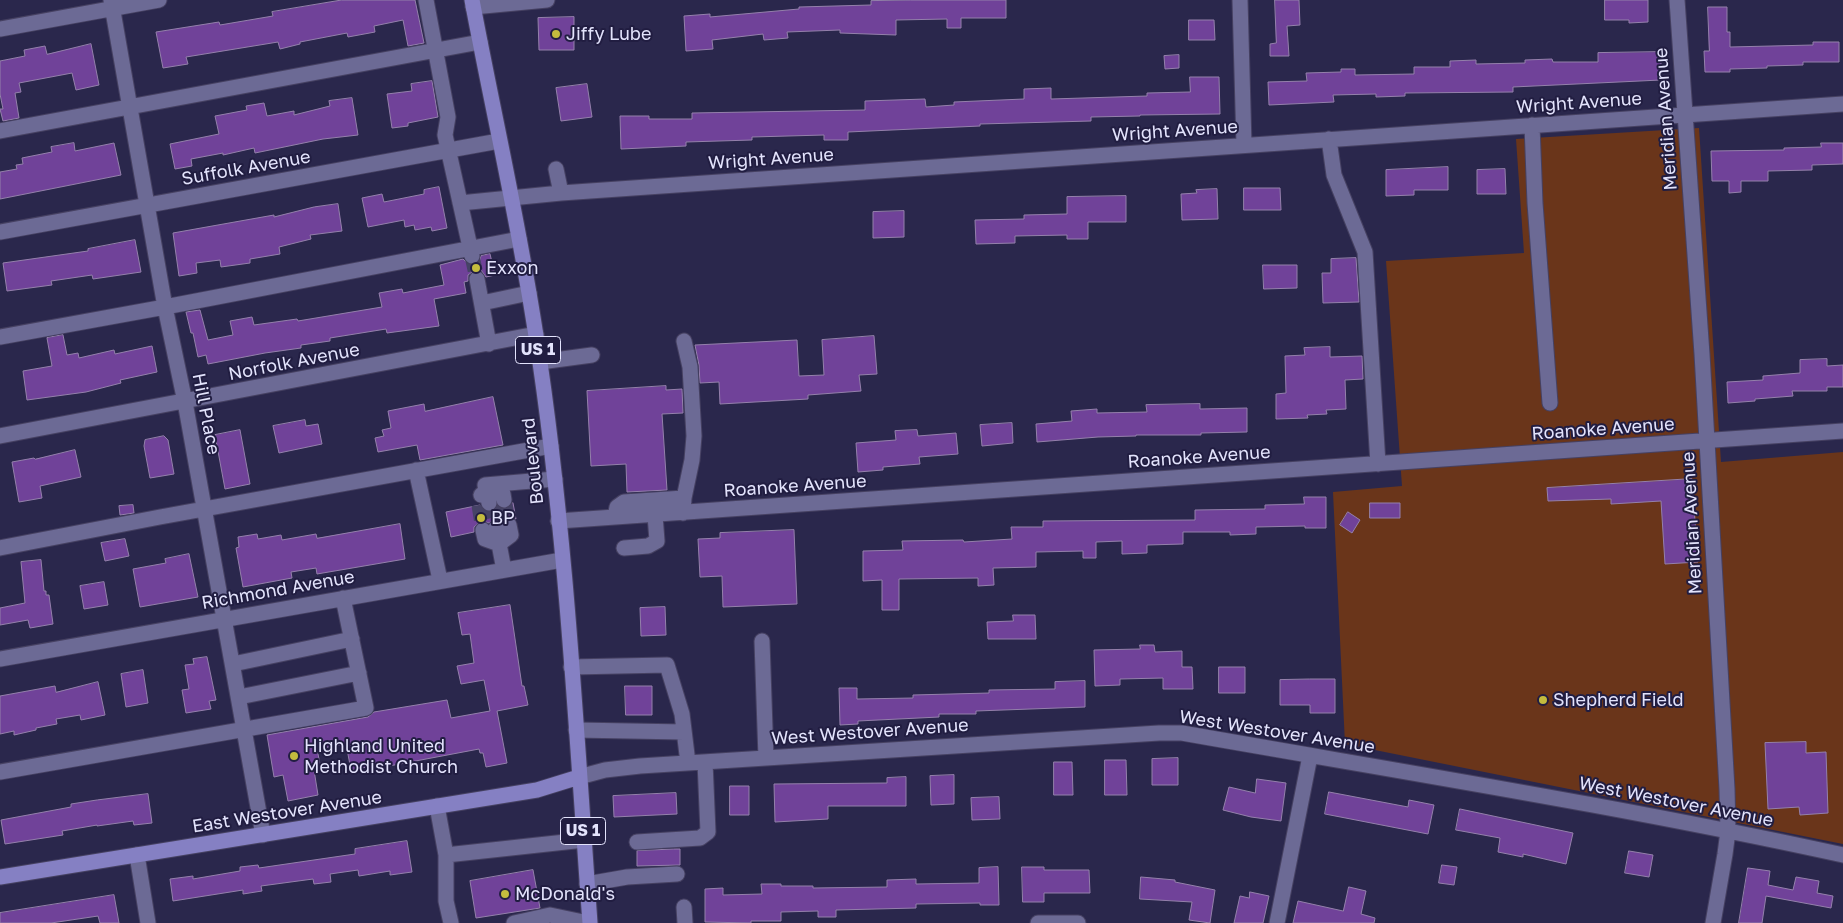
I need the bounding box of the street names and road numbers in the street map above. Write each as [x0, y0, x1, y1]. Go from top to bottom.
street label: Meridian Avenue [1650, 47, 1682, 191]
street label: Wright Avenue [1515, 88, 1643, 118]
street label: Wright Avenue [1111, 116, 1239, 146]
street label: Wright Avenue [707, 144, 835, 174]
street label: Suffolk Avenue [180, 146, 312, 190]
road number: US 1 [516, 336, 560, 364]
street label: Norfolk Avenue [227, 339, 361, 385]
street label: Hill Place [188, 371, 224, 457]
street label: Roanoke Avenue [1531, 413, 1675, 445]
street label: Boulevard [518, 417, 548, 505]
street label: Roanoke Avenue [1127, 441, 1271, 473]
street label: Meridian Avenue [1677, 451, 1707, 595]
street label: Roanoke Avenue [723, 470, 867, 502]
street label: Richmond Avenue [200, 566, 356, 614]
street label: West Westover Avenue [1178, 706, 1376, 758]
street label: West Westover Avenue [771, 714, 969, 750]
street label: West Westover Avenue [1577, 773, 1775, 831]
street label: East Westover Avenue [191, 786, 383, 838]
road number: US 1 [560, 818, 606, 844]

